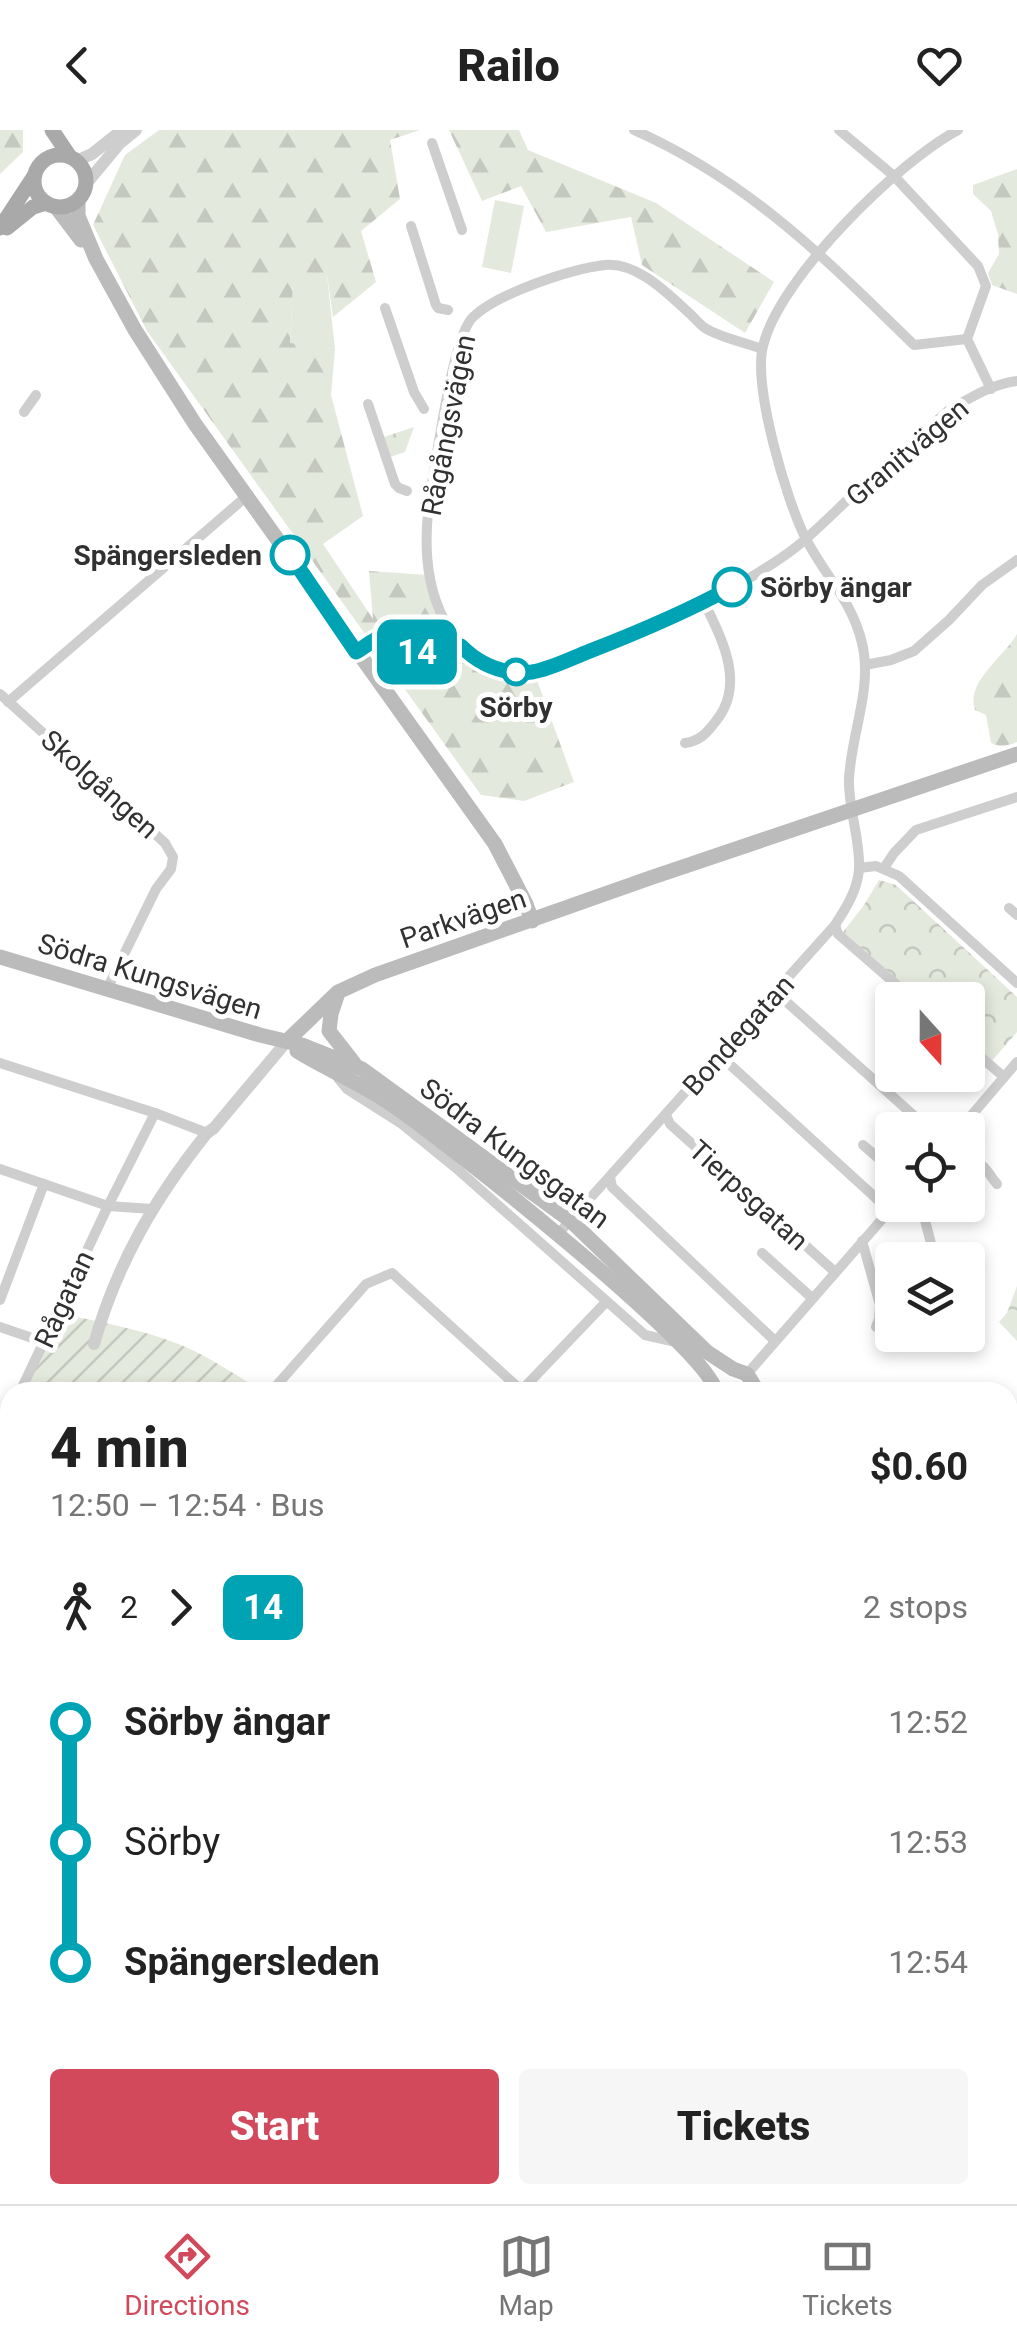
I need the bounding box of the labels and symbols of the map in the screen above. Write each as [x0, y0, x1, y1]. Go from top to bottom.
street label: Rågångsvägen [415, 332, 482, 518]
street label: Granitvägen [840, 392, 975, 513]
marker: Spängersleden [271, 536, 309, 574]
place label: Spängersleden [73, 539, 262, 572]
marker: Sörby ängar [713, 568, 751, 606]
place label: Sörby ängar [760, 571, 912, 604]
line badge: 14 [372, 620, 462, 684]
marker: Sörby [503, 659, 529, 685]
place label: Sörby [480, 691, 553, 724]
street label: Skolgången [34, 723, 165, 845]
street label: Parkvägen [396, 882, 530, 955]
street label: Södra Kungsvägen [34, 927, 266, 1026]
street label: Bondegatan [676, 968, 801, 1102]
north arrow [875, 982, 985, 1092]
street label: Södra Kungsgatan [413, 1071, 616, 1235]
street label: Tierpsgatan [682, 1133, 815, 1257]
street label: Rågatan [28, 1245, 101, 1353]

